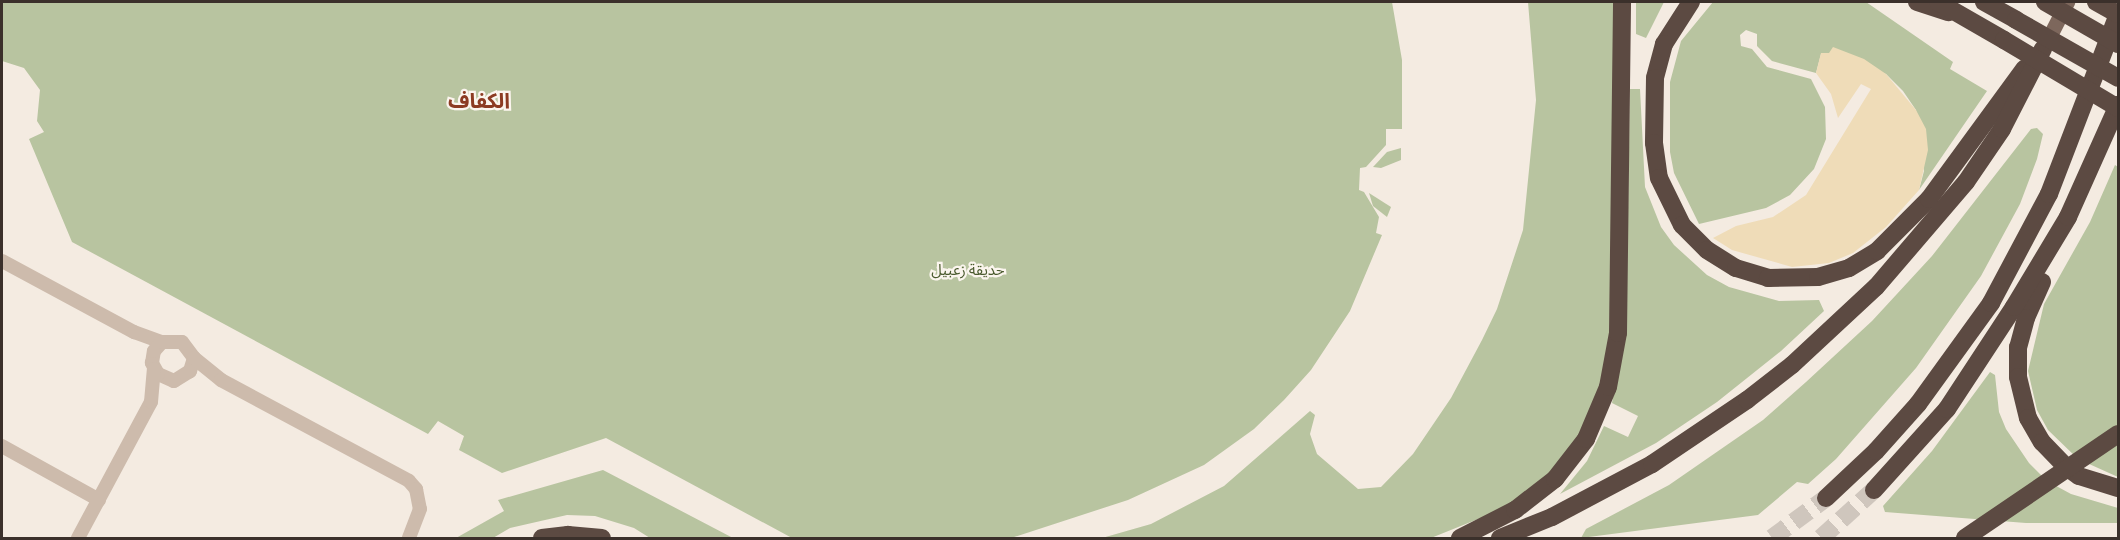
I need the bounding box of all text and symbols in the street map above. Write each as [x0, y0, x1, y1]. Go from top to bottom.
district label: الكفاف [448, 88, 510, 114]
park label: حديقة زعبيل [931, 262, 1005, 280]

